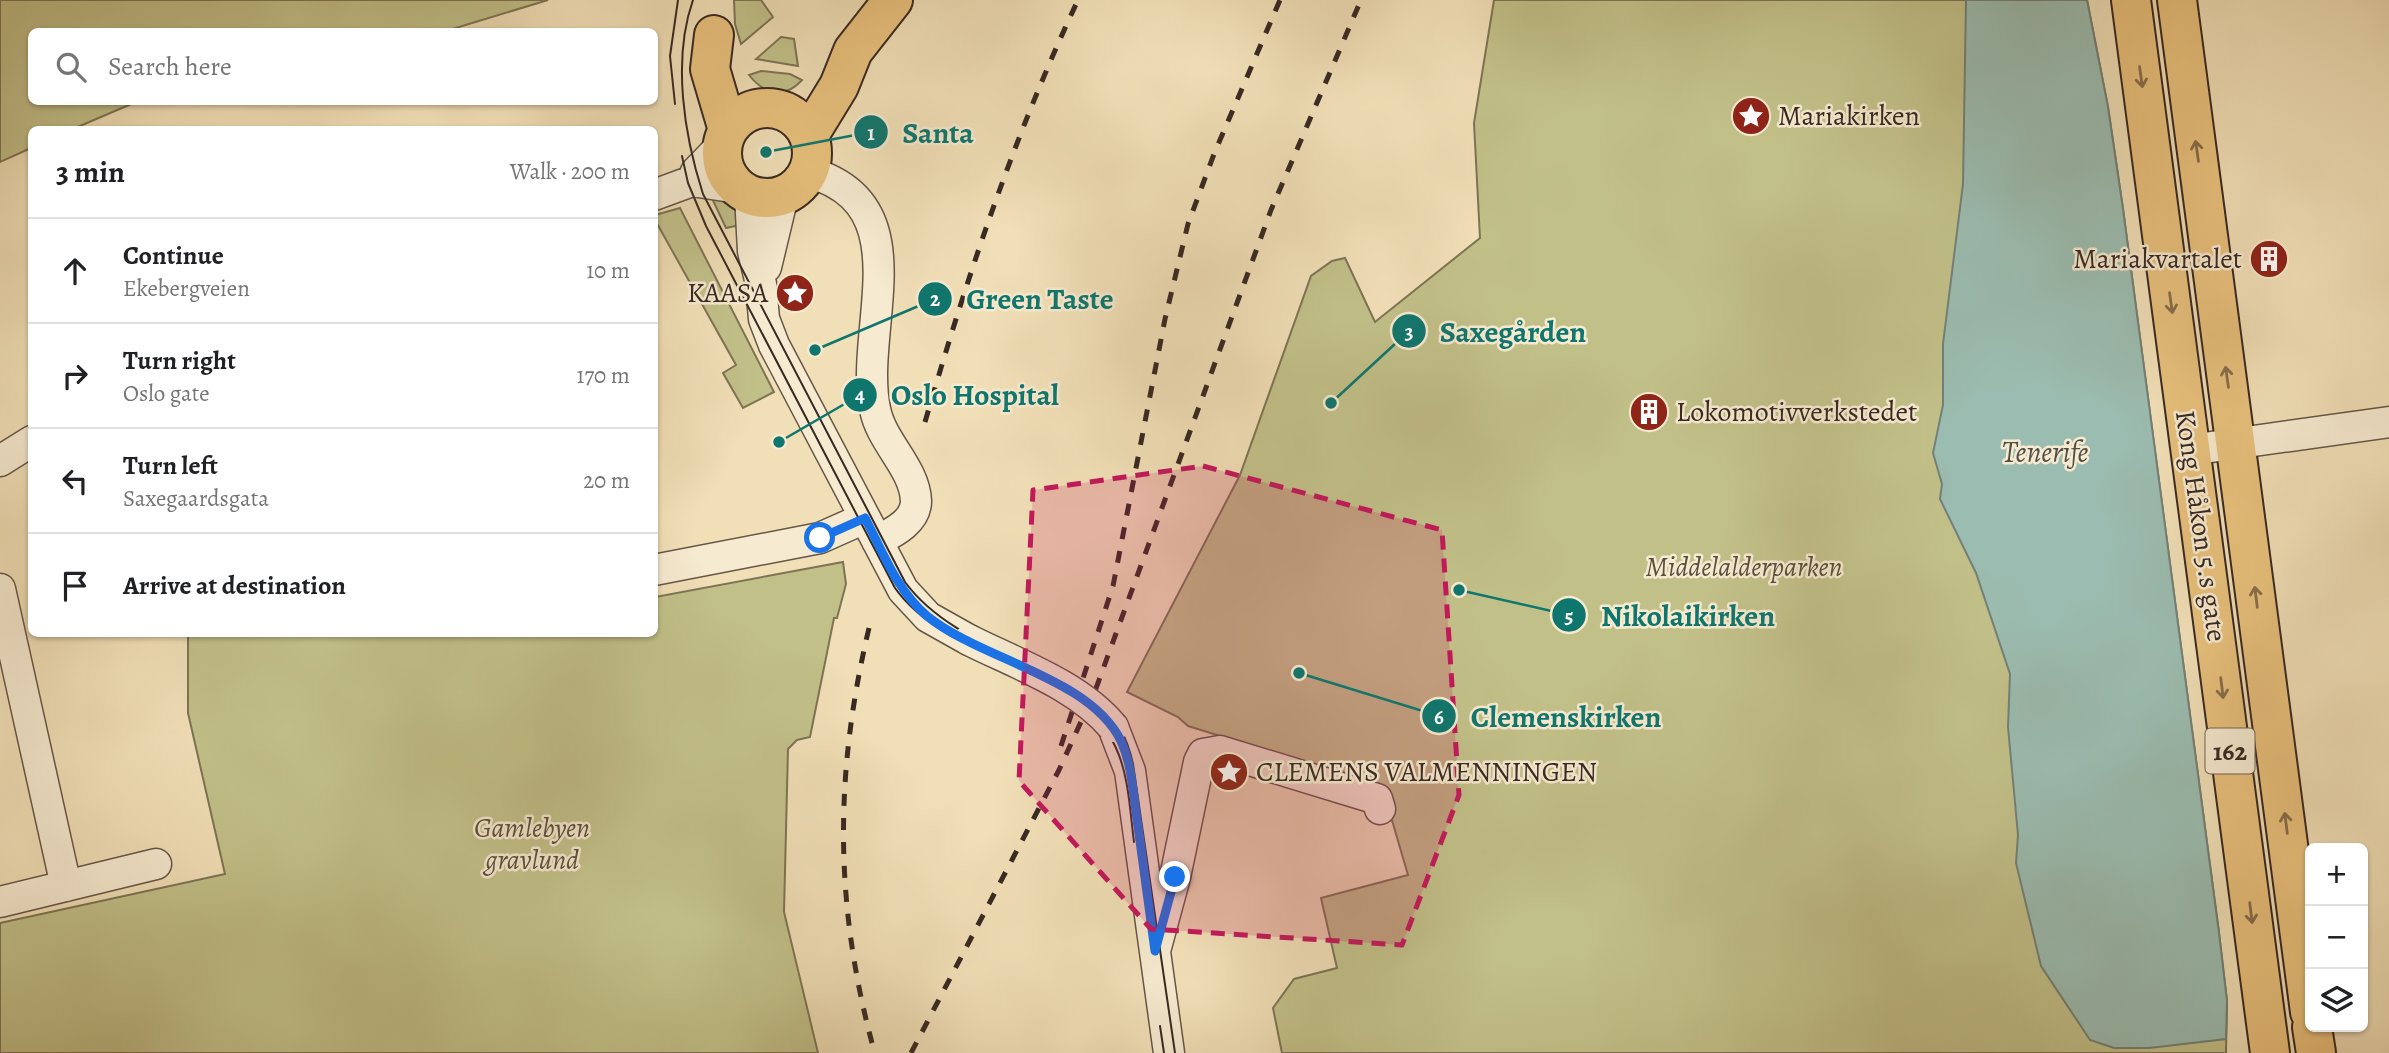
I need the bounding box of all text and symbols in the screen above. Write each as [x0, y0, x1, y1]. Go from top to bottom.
search box [28, 28, 658, 105]
icon: search [52, 48, 90, 86]
text: Search here [108, 49, 232, 84]
one-way arrow [2135, 66, 2148, 88]
place icon: Mariakirken [1730, 95, 1772, 137]
place label: Mariakirken [1778, 97, 1920, 135]
callout: Santa [853, 107, 988, 158]
text: Santa [902, 113, 974, 153]
text: 1 [867, 119, 875, 147]
one-way arrow [2190, 140, 2203, 163]
text: 3 min [56, 152, 125, 192]
text: Walk · 200 m [510, 156, 630, 187]
text: Continue [123, 238, 224, 273]
building icon: Mariakvartalet [2248, 238, 2290, 280]
place label: Mariakvartalet [2073, 240, 2242, 278]
icon: ahead [56, 252, 94, 290]
text: 10 m [586, 255, 630, 286]
place icon: KAASA [774, 272, 816, 314]
text: Ekebergveien [123, 273, 250, 304]
callout: Green Taste [918, 273, 1128, 324]
place label: KAASA [687, 274, 769, 312]
text: Green Taste [966, 279, 1114, 319]
text: 2 [930, 285, 940, 313]
one-way arrow [2164, 291, 2177, 314]
callout: Saxegården [1391, 306, 1600, 357]
text: Saxegården [1440, 312, 1586, 352]
text: 3 [1404, 318, 1414, 346]
text: Turn right [123, 343, 236, 378]
icon: right [56, 357, 94, 395]
text: 170 m [577, 360, 630, 391]
one-way arrow [2220, 366, 2233, 389]
callout: Oslo Hospital [843, 369, 1073, 420]
text: Oslo Hospital [891, 375, 1059, 415]
text: Oslo gate [123, 378, 210, 409]
text: 4 [855, 381, 865, 409]
building icon: Lokomotivverkstedet [1628, 391, 1670, 433]
place label: Lokomotivverkstedet [1676, 393, 1917, 431]
street label: Kong Håkon 5.s gate [2166, 408, 2236, 644]
water label: Tenerife [2002, 432, 2088, 472]
text: Turn left [123, 448, 218, 483]
icon: left [56, 462, 94, 500]
text: 20 m [583, 465, 630, 496]
text: Saxegaardsgata [123, 483, 269, 514]
route start [804, 522, 835, 553]
park label: Middelalderparken [1646, 548, 1842, 586]
icon: arrive [56, 567, 94, 605]
text: Arrive at destination [123, 568, 346, 603]
one-way arrow [2249, 586, 2262, 609]
callout: Nikolaikirken [1552, 590, 1789, 641]
text: Nikolaikirken [1601, 596, 1775, 636]
text: 5 [1565, 602, 1574, 630]
one-way arrow [2216, 676, 2229, 698]
callout: Clemenskirken [1422, 691, 1675, 742]
text: Clemenskirken [1471, 697, 1661, 737]
text: 6 [1434, 703, 1444, 731]
road number: 162 [2206, 729, 2254, 774]
place icon: CLEMENS VALMENNINGEN [1208, 751, 1250, 793]
place label: CLEMENS VALMENNINGEN [1256, 753, 1597, 791]
park label: Gamlebyen gravlund [474, 809, 590, 879]
one-way arrow [2279, 812, 2292, 835]
map controls [2305, 843, 2368, 1032]
button: + [2305, 843, 2368, 906]
route end [1159, 861, 1190, 892]
one-way arrow [2245, 901, 2258, 924]
button: − [2305, 906, 2368, 969]
button: layers [2305, 969, 2368, 1032]

